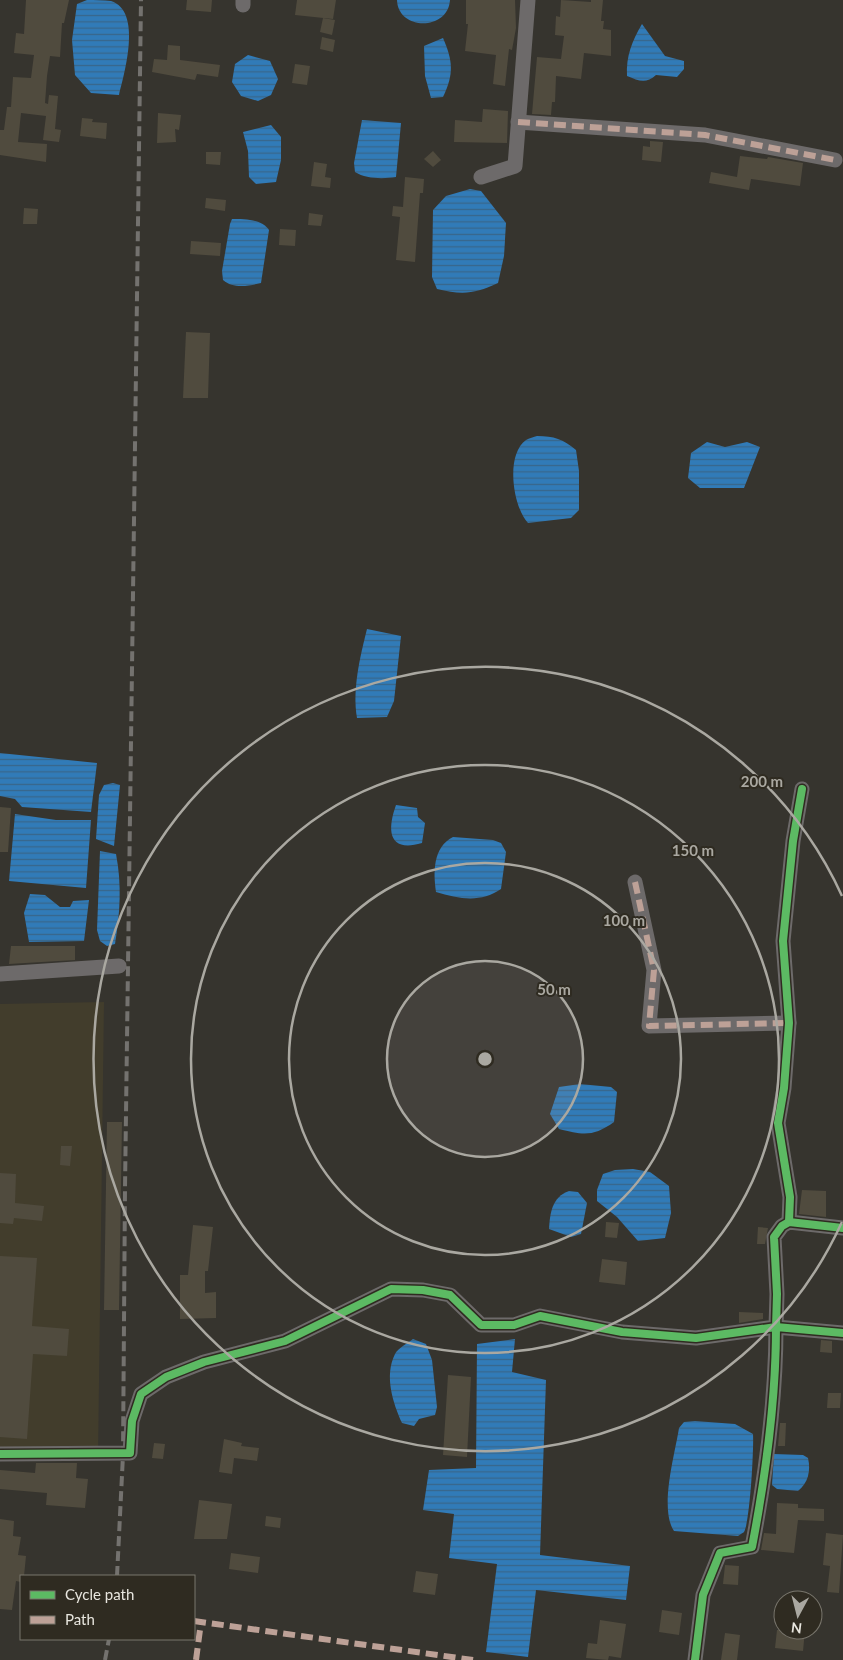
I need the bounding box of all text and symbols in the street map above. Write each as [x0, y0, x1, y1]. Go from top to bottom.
text: 200 m [741, 772, 783, 790]
text: 150 m [672, 841, 714, 859]
text: 100 m [603, 911, 645, 929]
text: 50 m [537, 980, 571, 998]
centre of rings [476, 1050, 494, 1068]
legend [20, 1575, 195, 1640]
text: Cycle path [65, 1585, 134, 1603]
north arrow [773, 1590, 823, 1640]
text: Path [65, 1610, 95, 1628]
text: N [790, 1619, 803, 1637]

